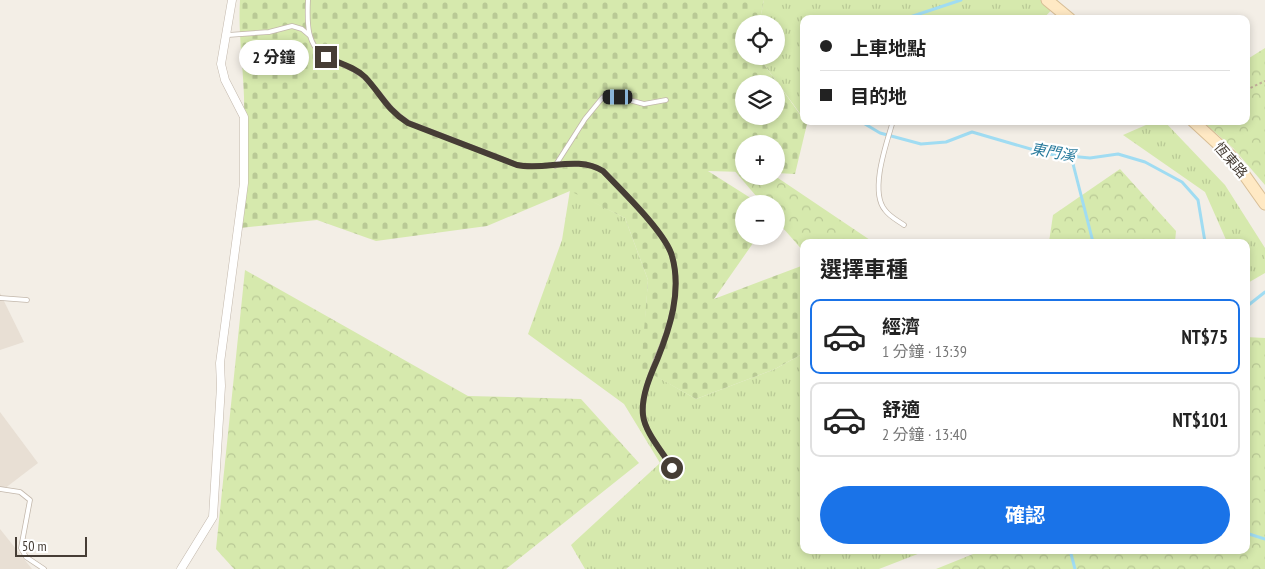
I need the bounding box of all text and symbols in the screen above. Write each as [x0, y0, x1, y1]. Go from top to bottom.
map controls [735, 15, 785, 245]
button: locate [735, 15, 785, 65]
text: 上車地點 [850, 36, 926, 60]
callout: 2 分鐘 [238, 40, 308, 74]
route end [315, 46, 337, 68]
text: 2 分鐘 [253, 47, 295, 67]
button: layers [735, 75, 785, 125]
text: 目的地 [850, 84, 907, 108]
car [603, 90, 633, 105]
button: + [735, 135, 785, 185]
street label: 恆東路 [1210, 138, 1252, 182]
water label: 東門溪 [1029, 139, 1079, 166]
button: − [735, 195, 785, 245]
text: 選擇車種 [820, 255, 908, 283]
icon: car [822, 314, 867, 359]
text: 經濟 [882, 314, 920, 338]
text: NT$75 [1181, 325, 1228, 349]
text: 1 分鐘 · 13:39 [882, 341, 967, 361]
icon: car [822, 397, 867, 442]
text: 舒適 [882, 397, 920, 421]
text: NT$101 [1172, 408, 1228, 432]
text: 2 分鐘 · 13:40 [882, 424, 967, 444]
route start [661, 457, 683, 479]
button: 確認 [820, 486, 1230, 544]
scale bar [15, 534, 88, 557]
text: 50 m [22, 537, 47, 555]

